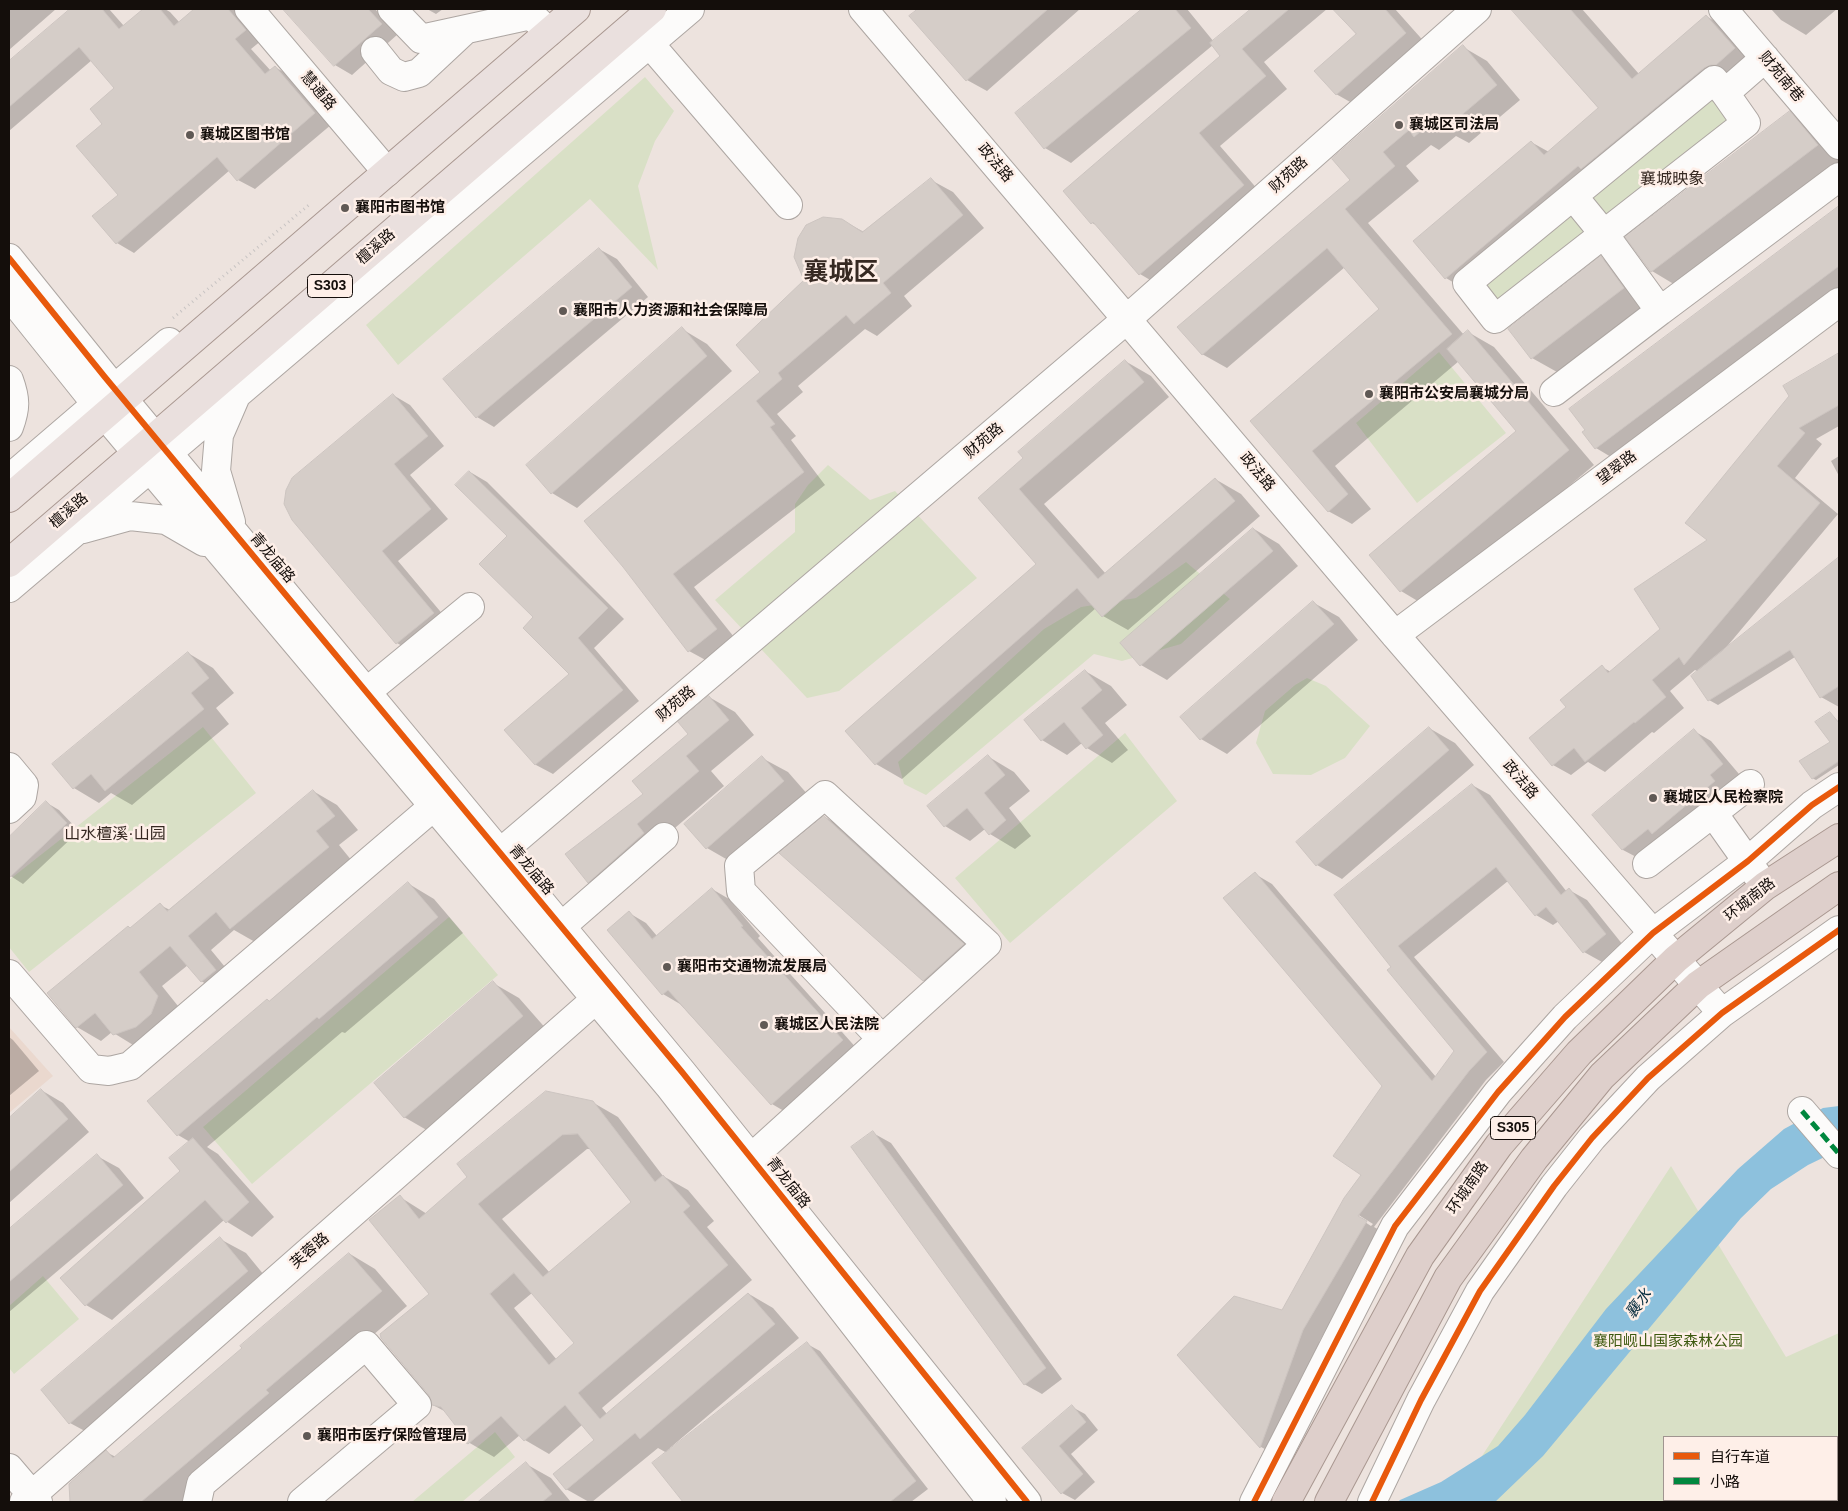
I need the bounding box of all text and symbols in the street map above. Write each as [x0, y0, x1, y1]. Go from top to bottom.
street label: 财苑南巷 [1755, 48, 1807, 106]
street label: 慧通路 [297, 68, 339, 114]
place label: 襄城区司法局 [1409, 116, 1499, 134]
marker: 襄城区司法局 [1393, 119, 1405, 131]
place label: 襄城区图书馆 [200, 126, 290, 144]
marker: 襄城区图书馆 [184, 129, 196, 141]
street label: 政法路 [974, 140, 1016, 186]
street label: 财苑路 [1266, 153, 1312, 197]
district label: 襄城映象 [1640, 170, 1704, 190]
place label: 襄阳市图书馆 [355, 199, 445, 217]
marker: 襄阳市图书馆 [339, 202, 351, 214]
street label: 檀溪路 [353, 225, 399, 269]
district label: 襄城区 [804, 258, 878, 288]
road number: S303 [308, 274, 352, 298]
place label: 襄阳市人力资源和社会保障局 [573, 302, 768, 320]
marker: 襄阳市人力资源和社会保障局 [557, 305, 569, 317]
place label: 襄阳市公安局襄城分局 [1379, 385, 1529, 403]
marker: 襄阳市公安局襄城分局 [1363, 388, 1375, 400]
street label: 财苑路 [961, 420, 1007, 462]
street label: 望翠路 [1594, 447, 1640, 489]
street label: 政法路 [1236, 449, 1278, 495]
street label: 檀溪路 [46, 489, 92, 533]
street label: 青龙庙路 [246, 529, 298, 587]
street label: 财苑路 [653, 683, 699, 725]
street label: 政法路 [1498, 757, 1542, 803]
place label: 襄城区人民检察院 [1663, 789, 1783, 807]
marker: 襄城区人民检察院 [1647, 792, 1659, 804]
district label: 山水檀溪·山园 [64, 825, 166, 845]
street label: 青龙庙路 [505, 841, 557, 899]
street label: 环城南路 [1721, 874, 1779, 926]
place label: 襄阳市交通物流发展局 [677, 958, 827, 976]
marker: 襄阳市交通物流发展局 [661, 961, 673, 973]
place label: 襄城区人民法院 [774, 1016, 879, 1034]
marker: 襄城区人民法院 [758, 1019, 770, 1031]
road number: S305 [1490, 1116, 1536, 1140]
street label: 青龙庙路 [762, 1154, 814, 1212]
street label: 环城南路 [1443, 1158, 1493, 1218]
street label: 芙蓉路 [287, 1229, 333, 1273]
water label: 襄水 [1622, 1285, 1656, 1323]
park label: 襄阳岘山国家森林公园 [1593, 1333, 1743, 1351]
place label: 襄阳市医疗保险管理局 [317, 1427, 467, 1445]
marker: 襄阳市医疗保险管理局 [301, 1430, 313, 1442]
legend [1663, 1436, 1838, 1501]
text: 自行车道 [1710, 1448, 1770, 1465]
text: 小路 [1710, 1473, 1740, 1490]

